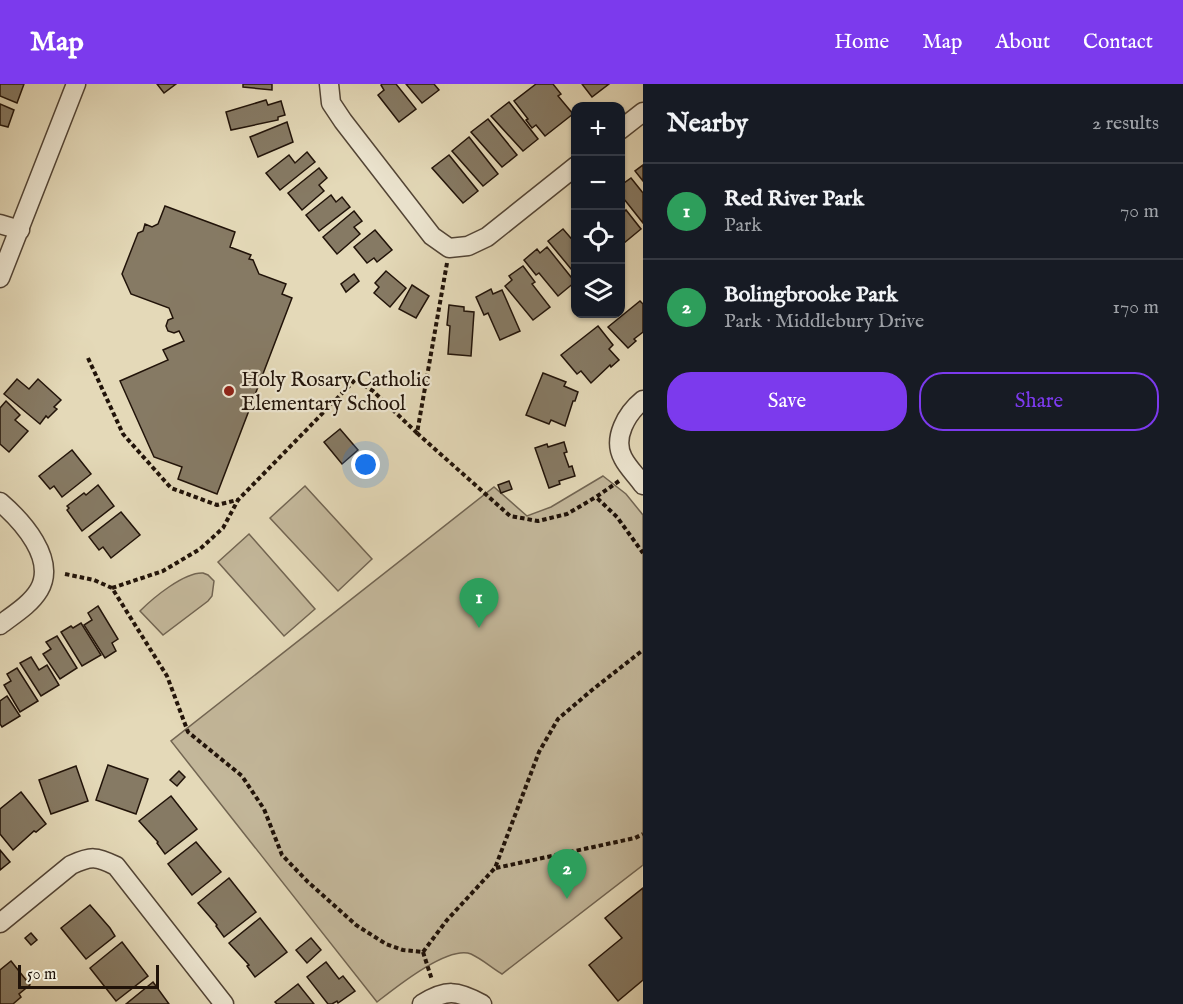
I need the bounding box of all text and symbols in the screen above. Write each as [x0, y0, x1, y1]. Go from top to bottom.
text: Map [30, 25, 84, 60]
text: Home [834, 29, 889, 56]
text: Map [922, 29, 962, 56]
text: About [995, 29, 1050, 56]
text: Contact [1083, 29, 1153, 56]
map controls [571, 102, 625, 318]
button: + [571, 102, 625, 156]
text: Nearby [667, 107, 748, 140]
text: 2 results [1092, 111, 1159, 136]
button: − [571, 156, 625, 210]
text: Red River Park [724, 185, 864, 213]
text: 1 [683, 199, 690, 224]
text: 70 m [1120, 199, 1159, 224]
button: locate [571, 210, 625, 264]
text: Park [724, 213, 762, 238]
button: layers [571, 264, 625, 318]
text: Bolingbrooke Park [724, 281, 898, 309]
text: 2 [682, 295, 691, 320]
text: 170 m [1113, 295, 1159, 320]
text: Park · Middlebury Drive [724, 309, 924, 334]
place label: Holy Rosary Catholic Elementary School [241, 367, 431, 418]
button: Save [667, 372, 907, 431]
button: Share [919, 372, 1159, 431]
marker: Holy Rosary Catholic Elementary School [222, 384, 236, 398]
your location [351, 450, 380, 479]
pin: 1 [460, 578, 498, 628]
pin: 2 [548, 850, 586, 899]
scale bar [18, 962, 159, 990]
text: 50 m [27, 965, 56, 985]

